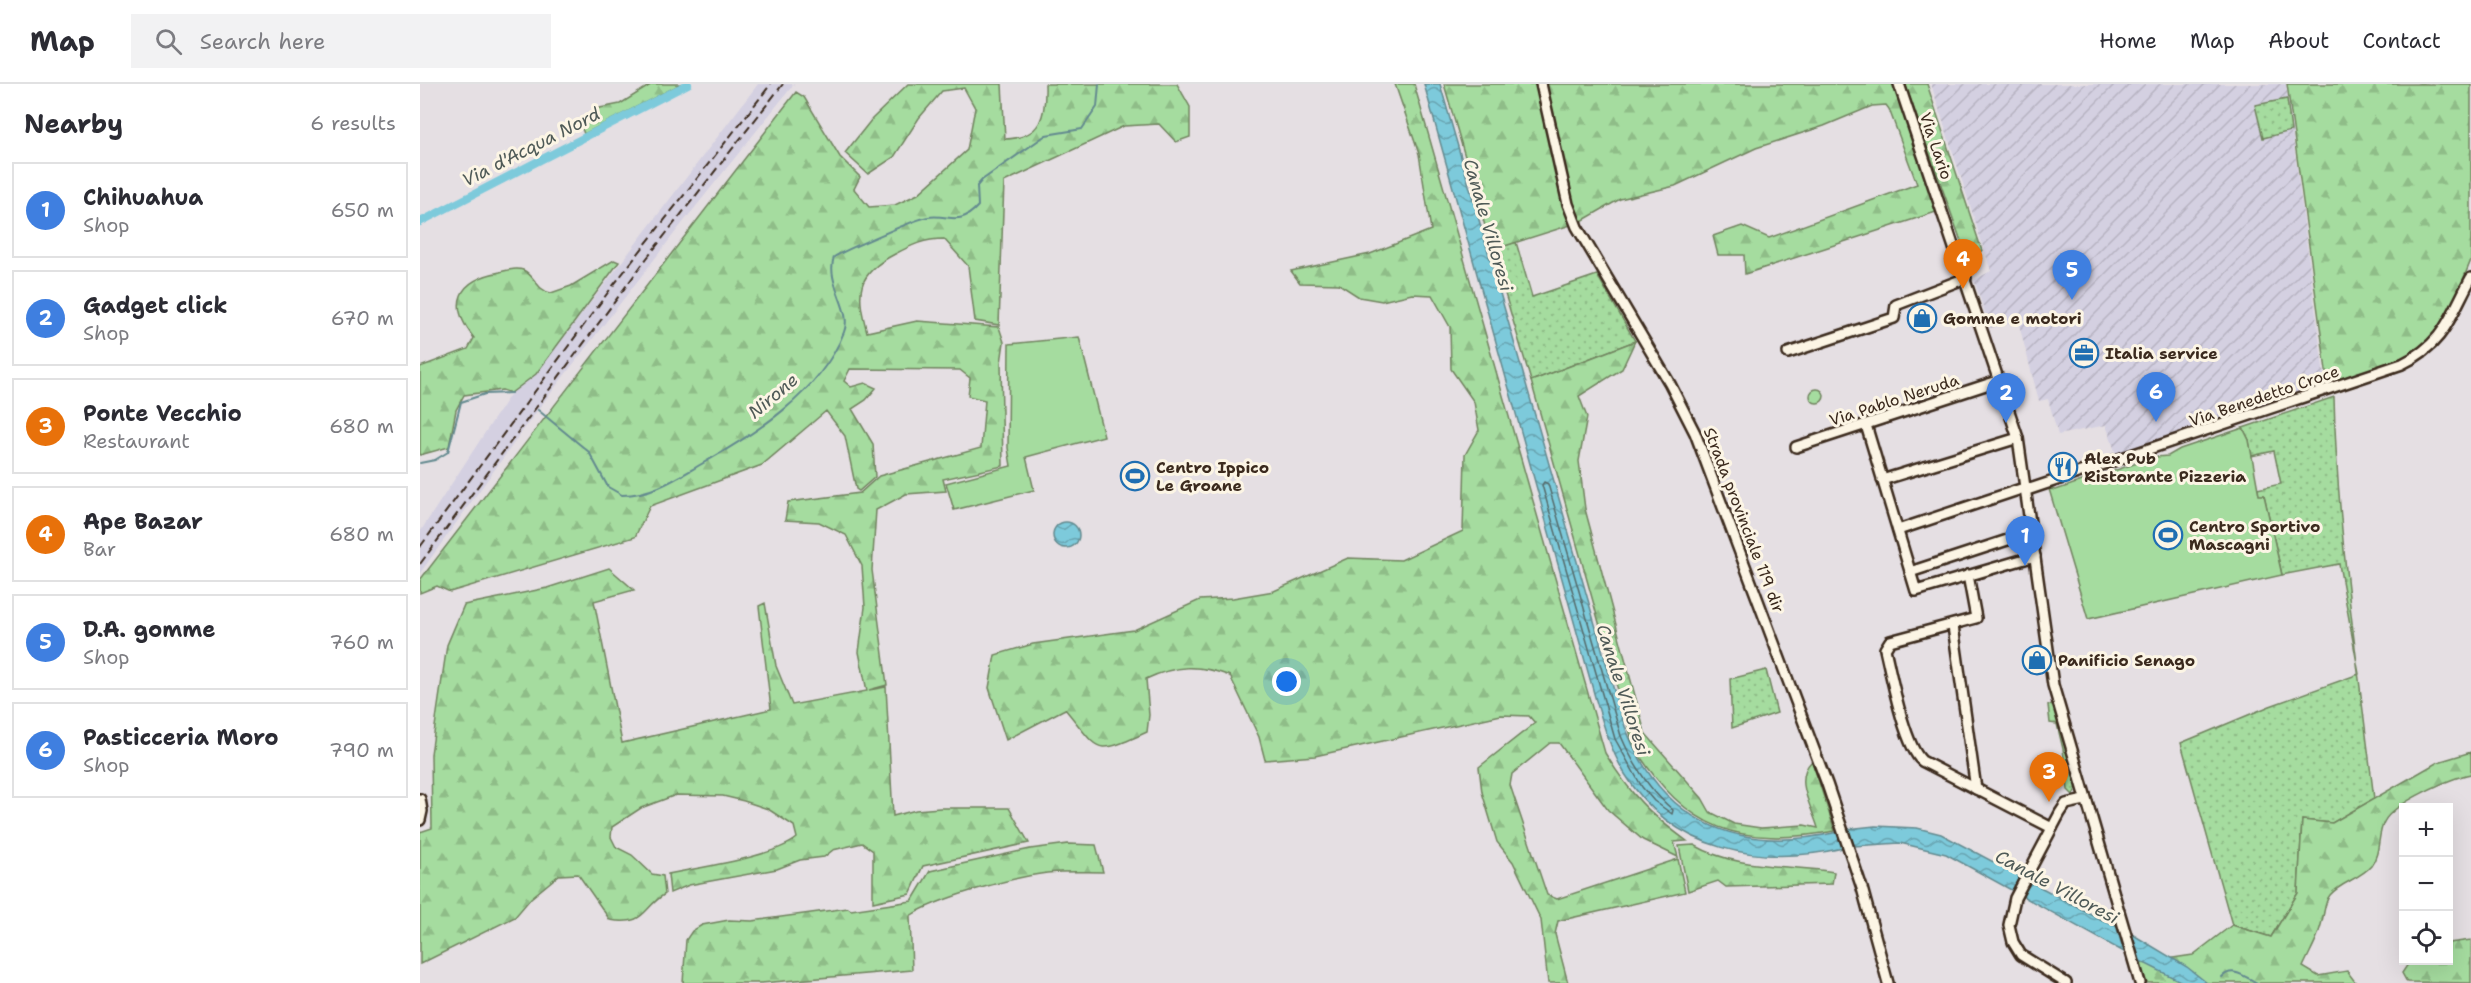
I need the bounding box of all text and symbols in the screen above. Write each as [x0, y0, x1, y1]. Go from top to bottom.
search box [131, 14, 551, 68]
text: Map [30, 22, 95, 60]
icon: search [152, 25, 185, 58]
text: Search here [200, 27, 325, 56]
text: Home [2099, 27, 2157, 55]
text: Map [2190, 27, 2235, 55]
text: About [2268, 27, 2329, 55]
text: Contact [2362, 27, 2441, 55]
water label: Via d'Acqua Nord [458, 102, 605, 192]
text: Nearby [24, 106, 123, 141]
text: 6 results [310, 110, 396, 136]
street label: Via Lario [1915, 110, 1957, 182]
water label: Canale Villoresi [1458, 156, 1519, 295]
text: Chihuahua [83, 183, 203, 212]
text: 1 [41, 197, 50, 223]
text: 650 m [331, 197, 394, 223]
text: Shop [83, 212, 130, 238]
pin: 4 [1944, 240, 1982, 289]
pin: 5 [2052, 250, 2092, 300]
text: Gadget click [83, 291, 228, 320]
shop icon: Gomme e motori [1906, 302, 1938, 334]
text: 2 [39, 305, 53, 331]
text: 670 m [331, 305, 394, 331]
place label: Gomme e motori [1943, 308, 2082, 329]
text: Shop [83, 320, 130, 346]
office icon: Italia service [2068, 337, 2100, 369]
place label: Italia service [2105, 343, 2218, 364]
street label: Via Benedetto Croce [2186, 361, 2342, 431]
water label: Nirone [743, 368, 803, 424]
street label: Via Pablo Neruda [1826, 369, 1962, 431]
pin: 6 [2136, 372, 2176, 422]
pin: 2 [1986, 374, 2026, 423]
text: Ponte Vecchio [83, 399, 242, 428]
text: 3 [39, 413, 53, 439]
text: 680 m [329, 413, 394, 439]
street label: Strada provinciale 119 dir [1699, 424, 1789, 616]
text: Restaurant [83, 428, 190, 454]
place label: Alex Pub Ristorante Pizzeria [2084, 448, 2246, 487]
restaurant icon: Alex Pub Ristorante Pizzeria [2047, 451, 2079, 483]
place label: Centro Ippico Le Groane [1156, 457, 1269, 496]
sports icon: Centro Ippico Le Groane [1119, 460, 1151, 492]
text: Ape Bazar [83, 507, 203, 536]
pin: 1 [2006, 516, 2044, 566]
place label: Centro Sportivo Mascagni [2189, 516, 2320, 555]
sports icon: Centro Sportivo Mascagni [2152, 519, 2184, 551]
text: 4 [39, 521, 53, 547]
text: 680 m [329, 521, 394, 547]
text: Bar [83, 536, 116, 562]
text: D.A. gomme [83, 615, 216, 644]
water label: Canale Villoresi [1590, 621, 1656, 760]
text: 5 [39, 629, 52, 655]
text: 760 m [329, 629, 394, 655]
text: Shop [83, 644, 130, 670]
shop icon: Panificio Senago [2021, 644, 2053, 676]
place label: Panificio Senago [2058, 650, 2195, 671]
your location [1272, 667, 1301, 696]
text: Pasticceria Moro [83, 723, 279, 752]
text: 6 [39, 737, 53, 763]
text: 790 m [329, 737, 394, 763]
text: Shop [83, 752, 130, 778]
pin: 3 [2030, 752, 2068, 802]
map controls [2399, 803, 2453, 965]
button: + [2399, 803, 2453, 857]
water label: Canale Villoresi [1991, 844, 2124, 930]
button: − [2399, 857, 2453, 911]
button: locate [2399, 911, 2453, 965]

